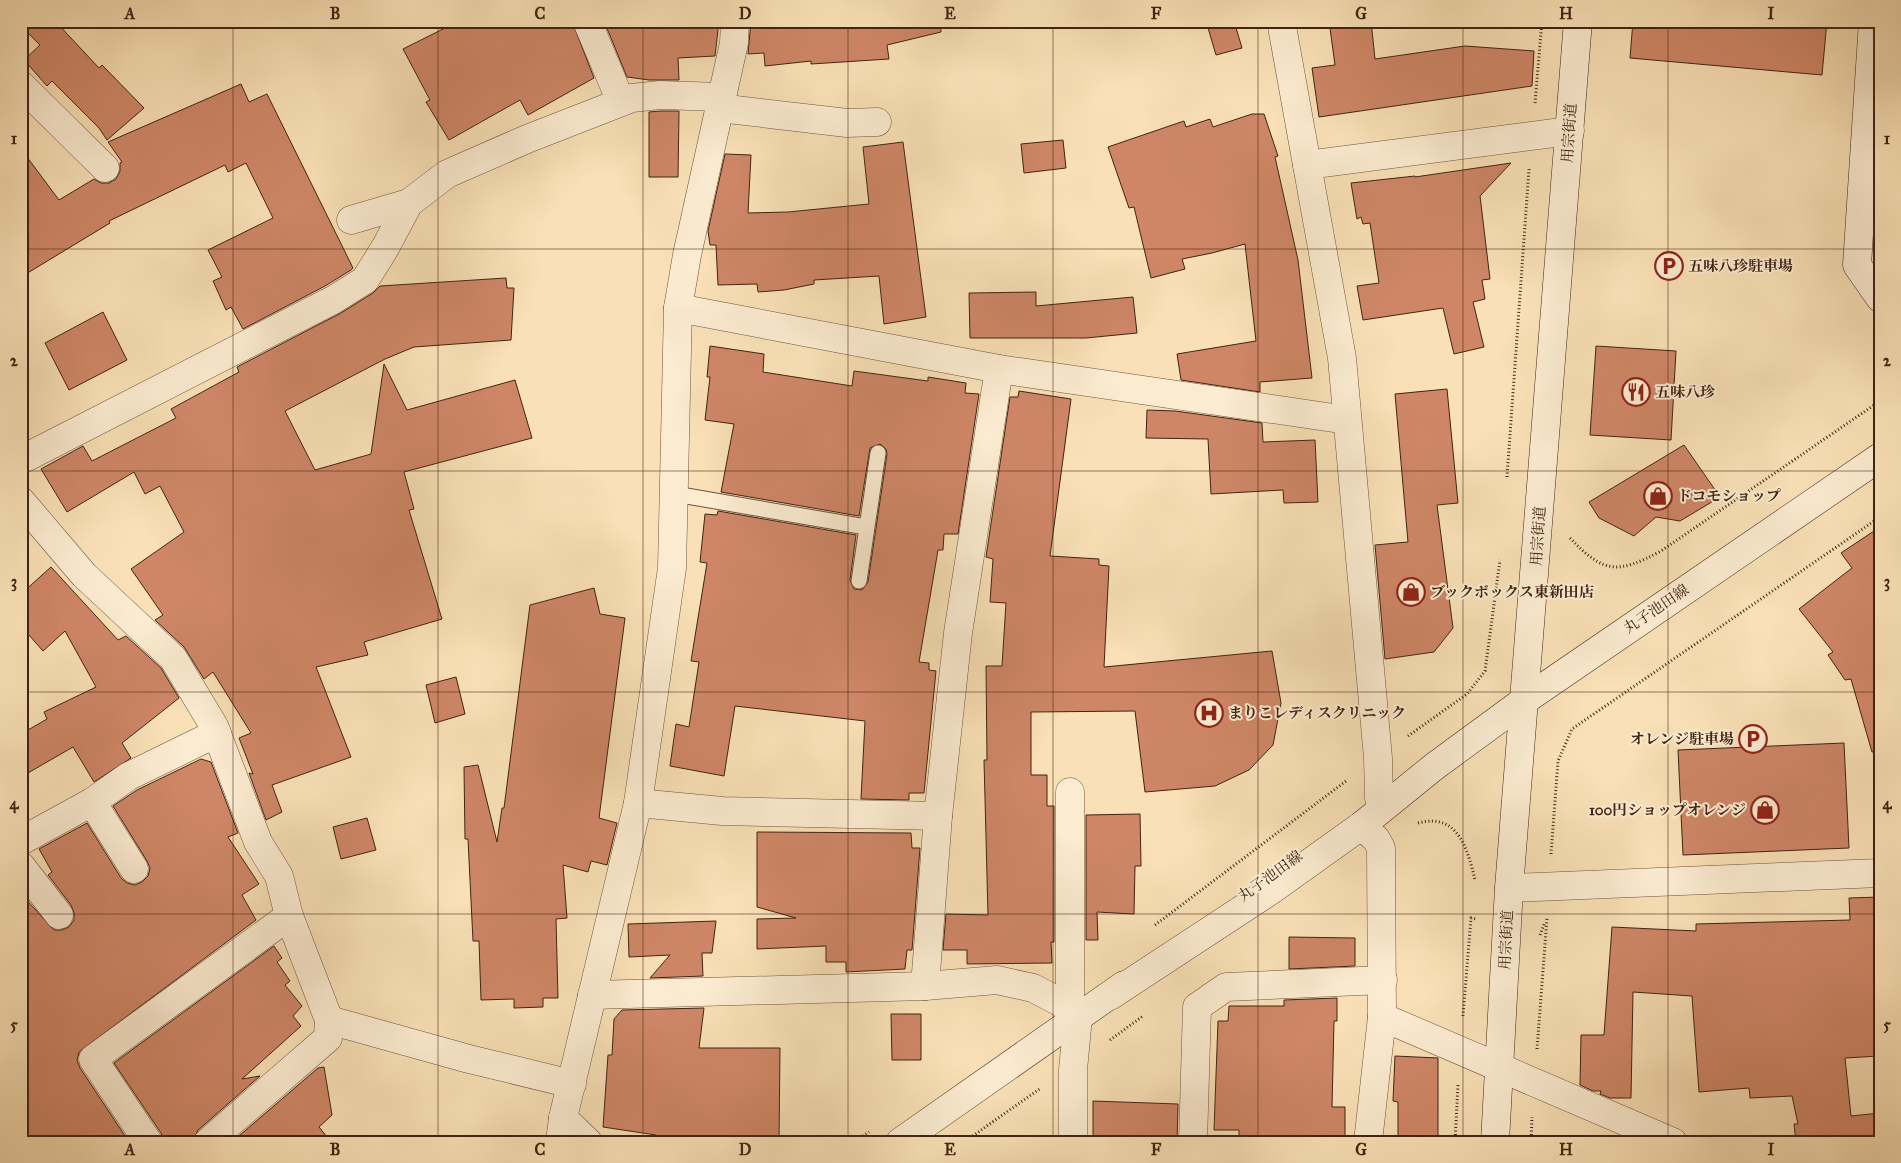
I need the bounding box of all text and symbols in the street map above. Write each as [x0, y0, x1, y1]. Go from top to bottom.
text: A [124, 4, 136, 23]
text: B [330, 4, 340, 23]
text: C [535, 4, 546, 23]
text: D [739, 4, 752, 23]
text: E [944, 4, 956, 23]
text: F [1151, 4, 1162, 23]
text: G [1355, 4, 1367, 23]
text: H [1559, 4, 1573, 23]
text: I [1768, 4, 1775, 23]
street label: 用宗街道 [1558, 102, 1580, 164]
text: 1 [11, 129, 18, 148]
text: 1 [1884, 129, 1891, 148]
parking icon: 五味八珍駐車場 [1654, 251, 1684, 281]
place label: 五味八珍駐車場 [1688, 257, 1793, 275]
text: 2 [10, 351, 19, 370]
text: 2 [1883, 351, 1892, 370]
restaurant icon: 五味八珍 [1621, 377, 1651, 407]
place label: 五味八珍 [1655, 383, 1715, 401]
shop icon: ドコモショップ [1643, 481, 1673, 511]
place label: ドコモショップ [1677, 487, 1781, 505]
street label: 用宗街道 [1527, 505, 1549, 567]
text: 3 [11, 572, 17, 592]
text: 3 [1884, 572, 1890, 592]
shop icon: ブックボックス東新田店 [1396, 577, 1426, 607]
street label: 丸子池田線 [1620, 581, 1692, 637]
place label: ブックボックス東新田店 [1430, 583, 1594, 601]
hospital icon: まりこレディスクリニック [1194, 698, 1224, 728]
place label: まりこレディスクリニック [1228, 704, 1406, 722]
parking icon: オレンジ駐車場 [1738, 724, 1768, 754]
place label: オレンジ駐車場 [1630, 730, 1734, 748]
text: 4 [10, 794, 20, 814]
text: 4 [1883, 794, 1893, 814]
shop icon: 100円ショップオレンジ [1750, 795, 1780, 825]
place label: 100円ショップオレンジ [1589, 801, 1746, 819]
street label: 丸子池田線 [1234, 847, 1306, 905]
street label: 用宗街道 [1495, 910, 1517, 970]
text: 5 [10, 1015, 18, 1034]
text: 5 [1883, 1015, 1891, 1034]
text: A [124, 1140, 136, 1159]
text: B [330, 1140, 340, 1159]
text: C [535, 1140, 546, 1159]
text: D [739, 1140, 752, 1159]
text: E [944, 1140, 956, 1159]
text: F [1151, 1140, 1162, 1159]
text: G [1355, 1140, 1367, 1159]
text: H [1559, 1140, 1573, 1159]
text: I [1768, 1140, 1775, 1159]

